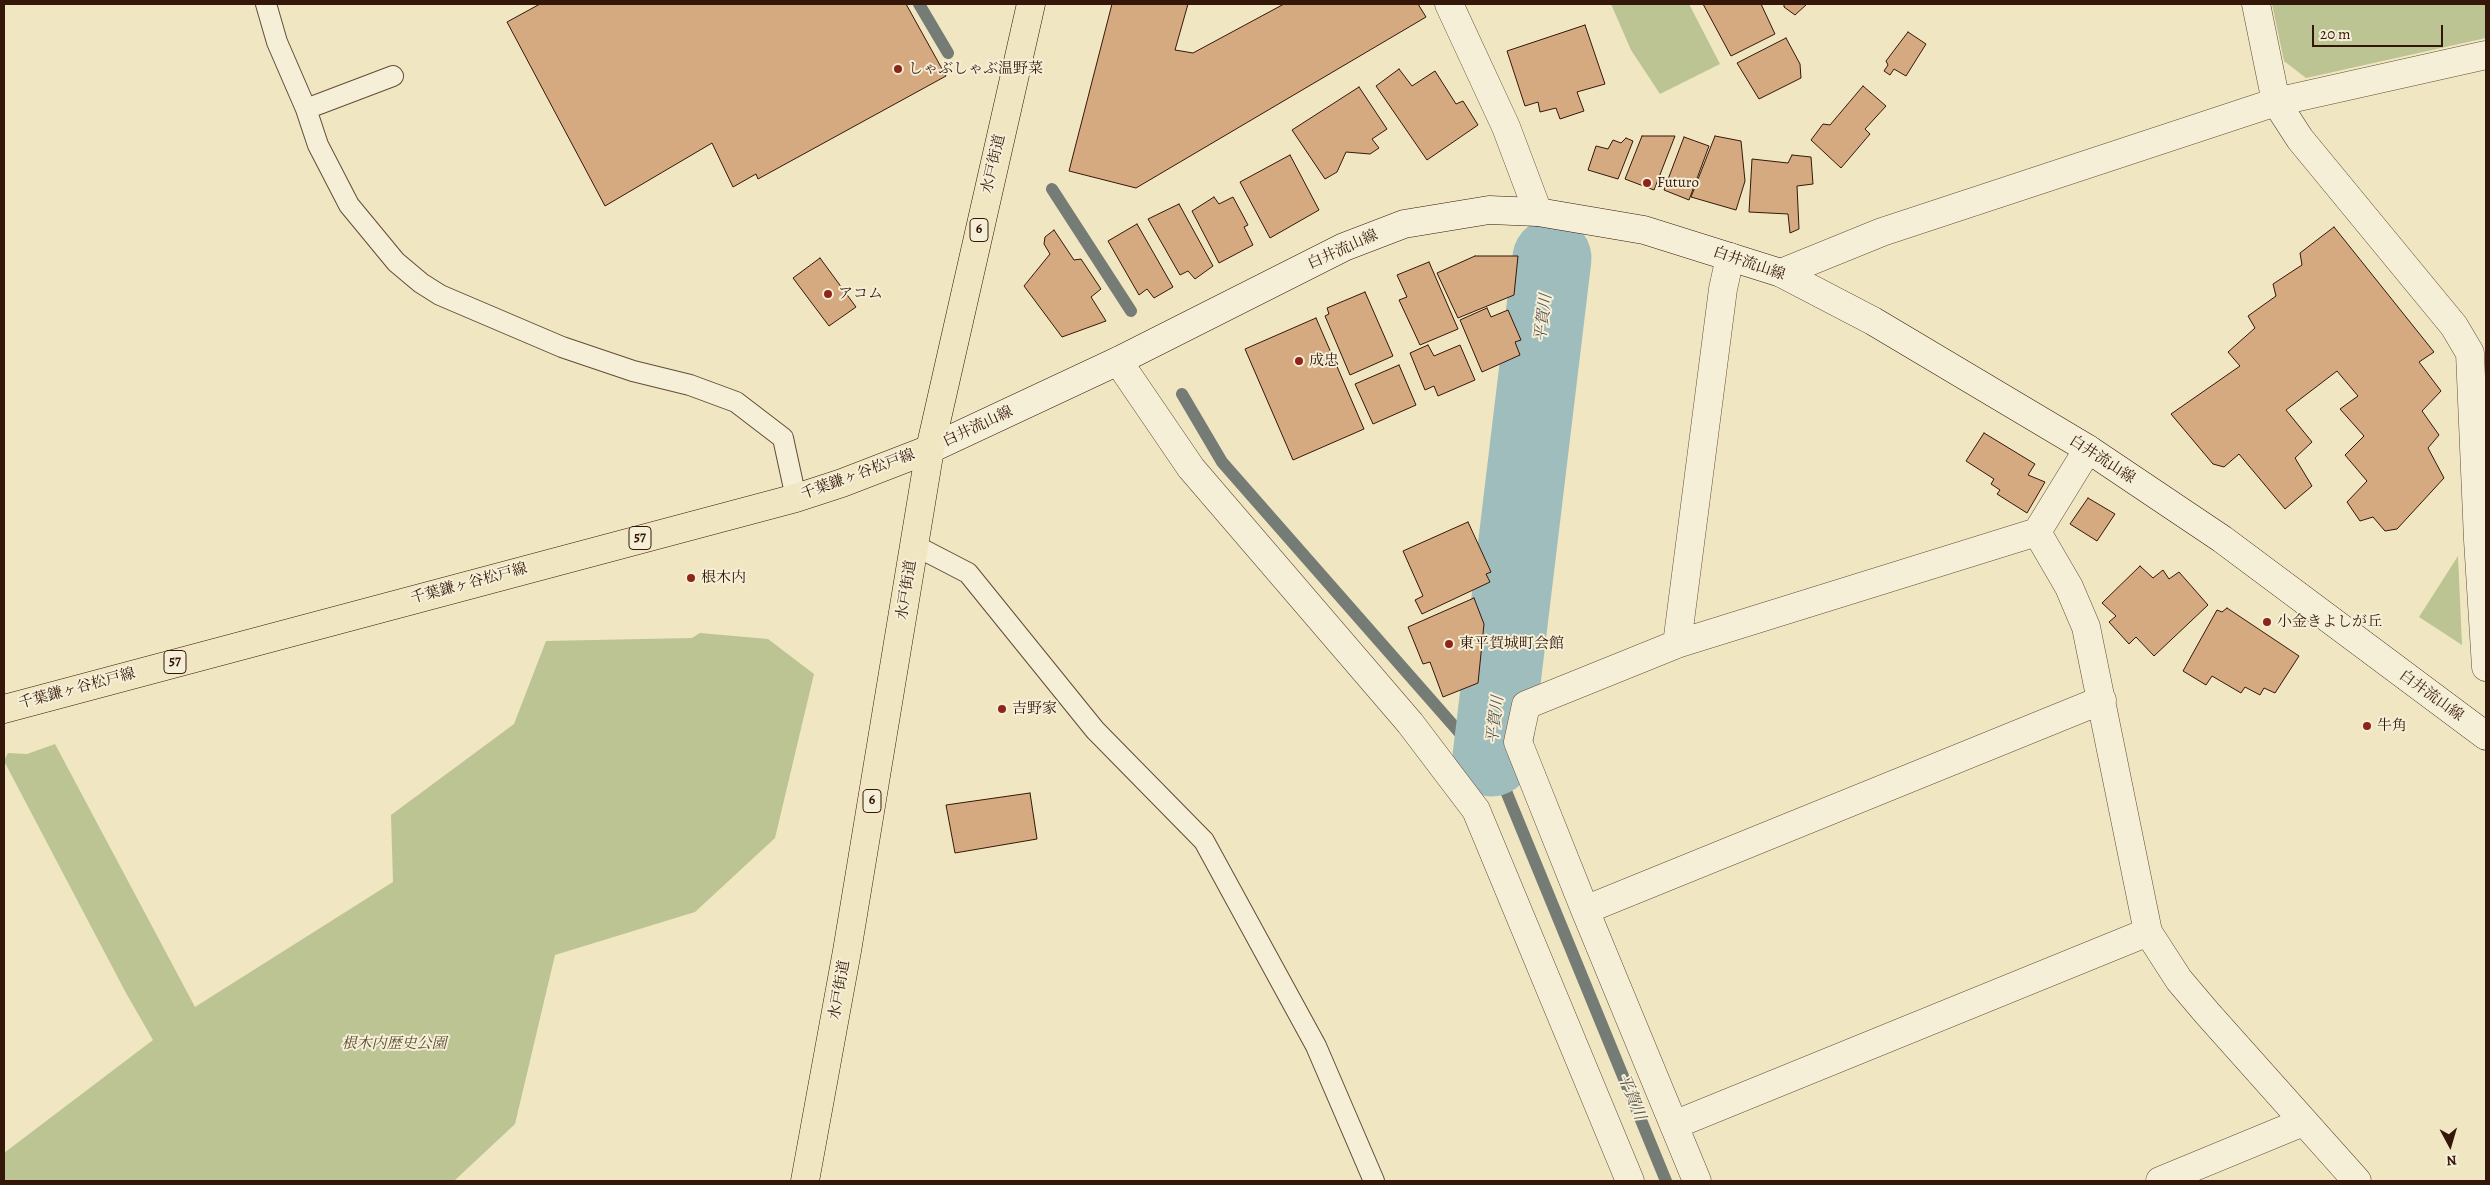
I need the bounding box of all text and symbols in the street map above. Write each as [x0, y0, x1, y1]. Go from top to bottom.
scale bar [2315, 15, 2446, 47]
text: 20 m [2320, 24, 2351, 44]
place label: しゃぶしゃぶ温野菜 [908, 60, 1043, 78]
marker: しゃぶしゃぶ温野菜 [892, 63, 904, 75]
street label: 水戸街道 [978, 133, 1010, 195]
place label: Futuro [1657, 174, 1699, 192]
marker: Futuro [1641, 177, 1653, 189]
road number: 6 [970, 218, 988, 242]
street label: 白井流山線 [1305, 227, 1381, 273]
street label: 白井流山線 [1711, 243, 1787, 285]
place label: アコム [838, 285, 883, 303]
marker: アコム [822, 288, 834, 300]
water label: 平賀川 [1532, 293, 1556, 343]
place label: 成忠 [1309, 352, 1339, 370]
marker: 成忠 [1293, 355, 1305, 367]
street label: 白井流山線 [940, 403, 1016, 451]
street label: 白井流山線 [2066, 432, 2138, 488]
street label: 千葉鎌ヶ谷松戸線 [799, 446, 917, 504]
road number: 57 [629, 526, 651, 550]
street label: 水戸街道 [893, 559, 921, 621]
street label: 千葉鎌ヶ谷松戸線 [409, 560, 529, 608]
place label: 根木内 [701, 569, 746, 587]
marker: 根木内 [685, 572, 697, 584]
place label: 小金きよしが丘 [2277, 613, 2382, 631]
marker: 小金きよしが丘 [2261, 616, 2273, 628]
place label: 東平賀城町会館 [1459, 635, 1564, 653]
marker: 東平賀城町会館 [1443, 638, 1455, 650]
road number: 57 [164, 650, 186, 674]
street label: 千葉鎌ヶ谷松戸線 [17, 665, 137, 713]
street label: 白井流山線 [2395, 667, 2467, 725]
water label: 平賀川 [1484, 695, 1508, 745]
place label: 吉野家 [1012, 700, 1057, 718]
marker: 吉野家 [996, 703, 1008, 715]
place label: 牛角 [2377, 717, 2407, 735]
marker: 牛角 [2361, 720, 2373, 732]
road number: 6 [863, 789, 881, 812]
street label: 水戸街道 [826, 959, 854, 1021]
park label: 根木内歴史公園 [342, 1035, 446, 1053]
water label: 平賀川 [1613, 1071, 1649, 1123]
north arrow [2425, 1120, 2475, 1170]
text: N [2446, 1150, 2458, 1170]

